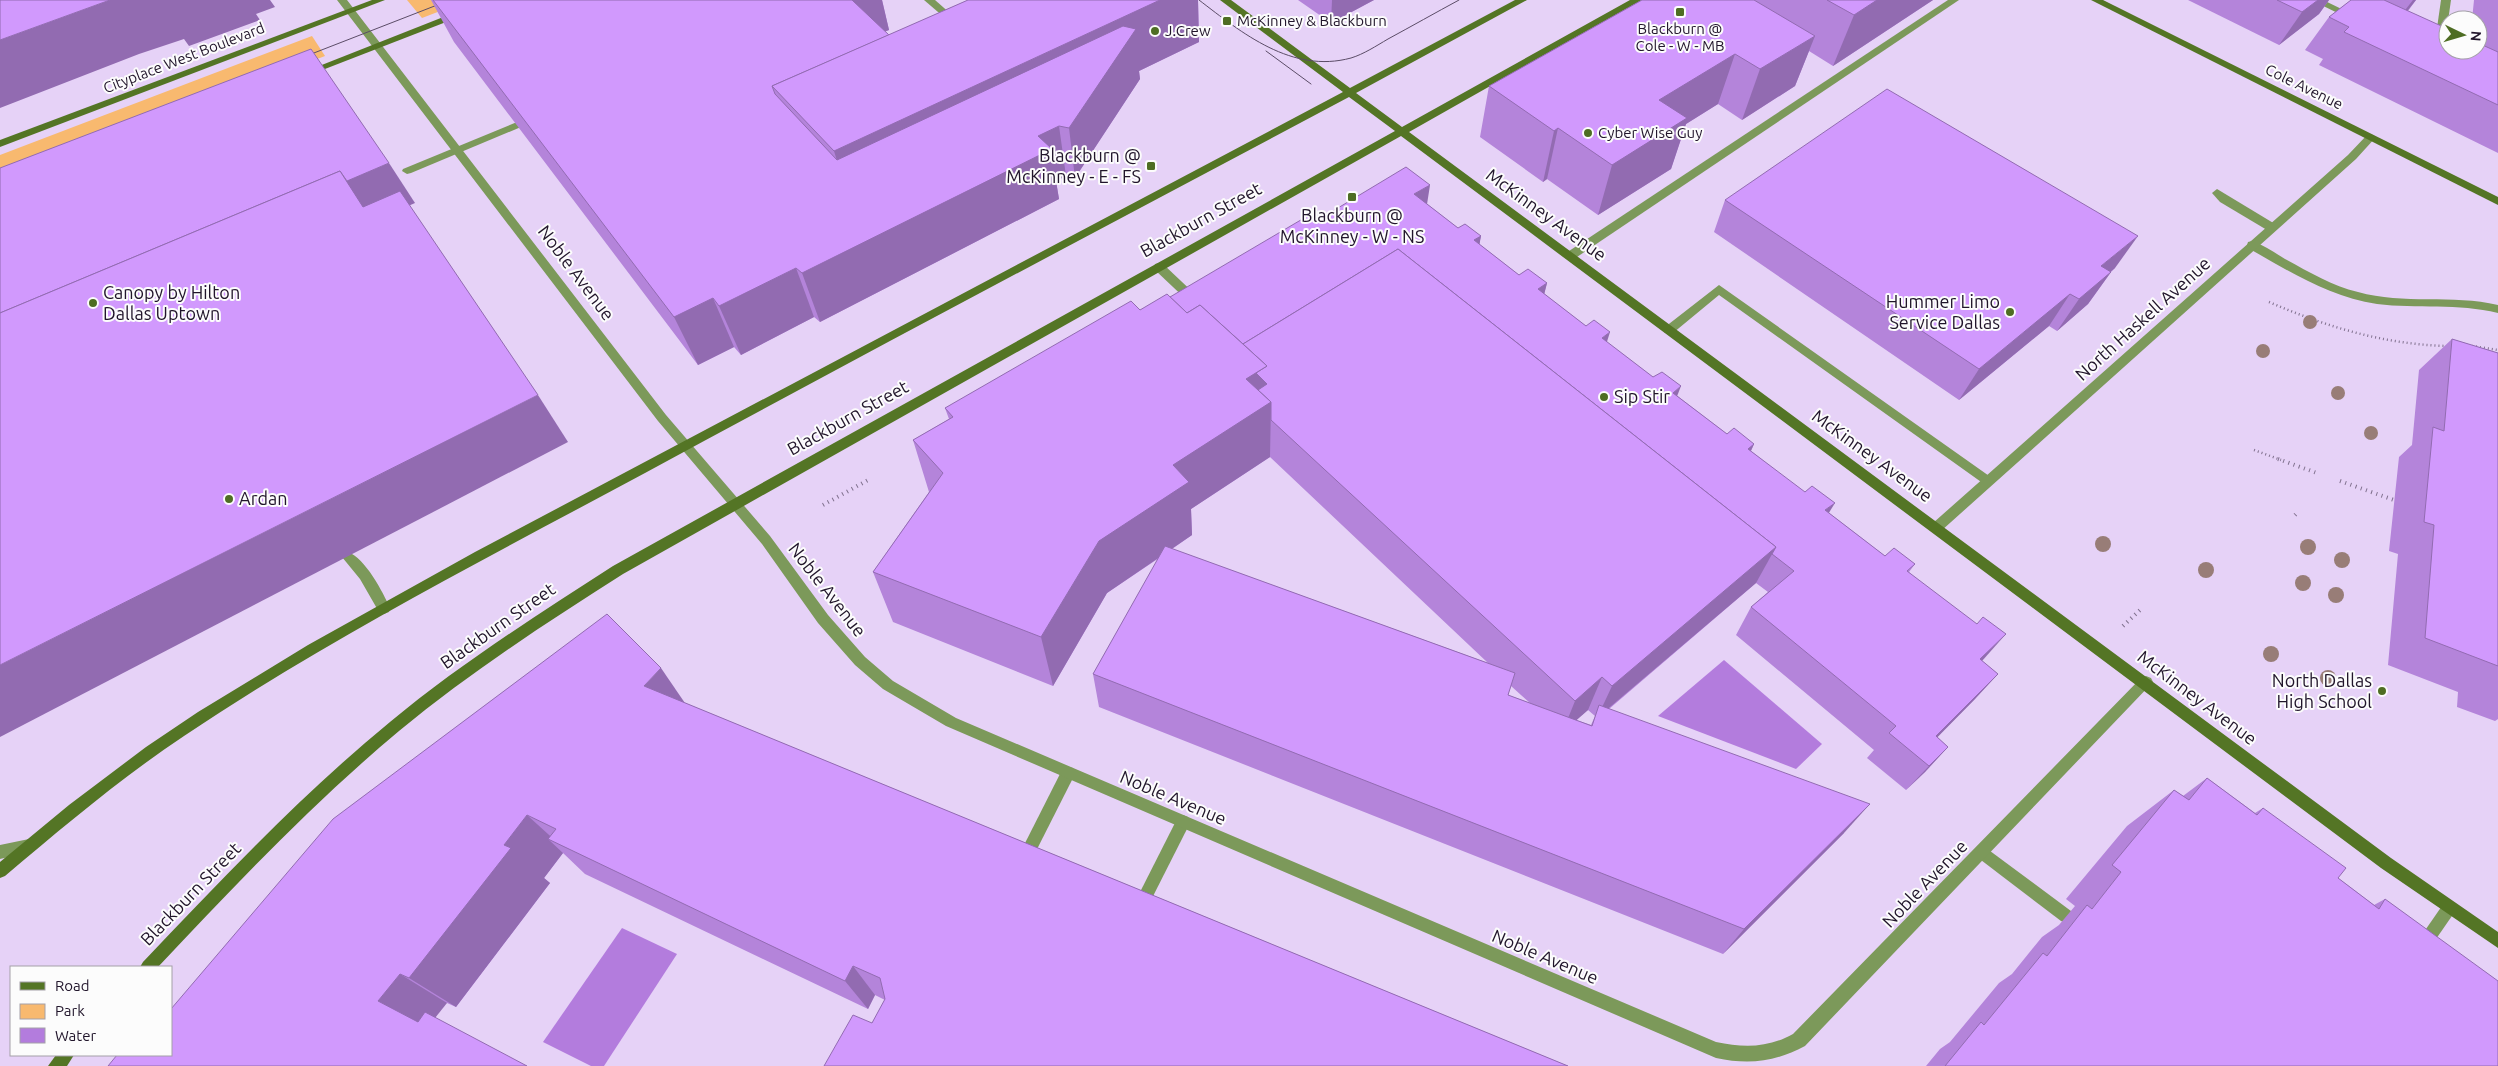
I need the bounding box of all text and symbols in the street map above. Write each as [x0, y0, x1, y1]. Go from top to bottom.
marker: Blackburn @ Cole - W - MB [1674, 6, 1686, 18]
north arrow [2438, 10, 2488, 60]
place label: McKinney & Blackburn [1237, 12, 1387, 29]
marker: McKinney & Blackburn [1221, 15, 1233, 27]
street label: Cityplace West Boulevard [101, 19, 267, 96]
place label: Blackburn @ Cole - W - MB [1636, 20, 1725, 54]
place label: J.Crew [1165, 22, 1211, 39]
marker: J.Crew [1149, 25, 1161, 37]
text: N [2468, 30, 2484, 42]
street label: Cole Avenue [2263, 60, 2346, 113]
place label: Cyber Wise Guy [1598, 124, 1702, 141]
marker: Cyber Wise Guy [1582, 127, 1594, 139]
place label: Blackburn @ McKinney - E - FS [1006, 145, 1141, 186]
marker: Blackburn @ McKinney - E - FS [1145, 160, 1157, 172]
street label: McKinney Avenue [1483, 164, 1611, 264]
street label: Blackburn Street [1137, 178, 1264, 261]
marker: Blackburn @ McKinney - W - NS [1346, 191, 1358, 203]
place label: Blackburn @ McKinney - W - NS [1280, 205, 1424, 246]
street label: Noble Avenue [535, 221, 619, 324]
street label: North Haskell Avenue [2071, 253, 2214, 384]
place label: Canopy by Hilton Dallas Uptown [103, 282, 240, 323]
place label: Hummer Limo Service Dallas [1886, 291, 2000, 332]
marker: Canopy by Hilton Dallas Uptown [87, 297, 99, 309]
marker: Hummer Limo Service Dallas [2004, 306, 2016, 318]
street label: Blackburn Street [784, 376, 911, 459]
place label: Sip Stir [1614, 386, 1670, 406]
marker: Sip Stir [1598, 391, 1610, 403]
street label: McKinney Avenue [1809, 405, 1937, 505]
place label: Ardan [239, 488, 288, 508]
marker: Ardan [223, 493, 235, 505]
street label: Noble Avenue [785, 539, 871, 640]
street label: Blackburn Street [436, 578, 559, 672]
street label: McKinney Avenue [2134, 646, 2261, 748]
place label: North Dallas High School [2272, 670, 2372, 711]
marker: North Dallas High School [2376, 685, 2388, 697]
street label: Noble Avenue [1117, 766, 1229, 828]
street label: Noble Avenue [1878, 836, 1971, 931]
street label: Blackburn Street [136, 838, 244, 949]
street label: Noble Avenue [1489, 925, 1601, 987]
legend [10, 966, 172, 1056]
text: Road [55, 977, 90, 994]
text: Park [55, 1002, 85, 1019]
text: Water [55, 1027, 96, 1044]

